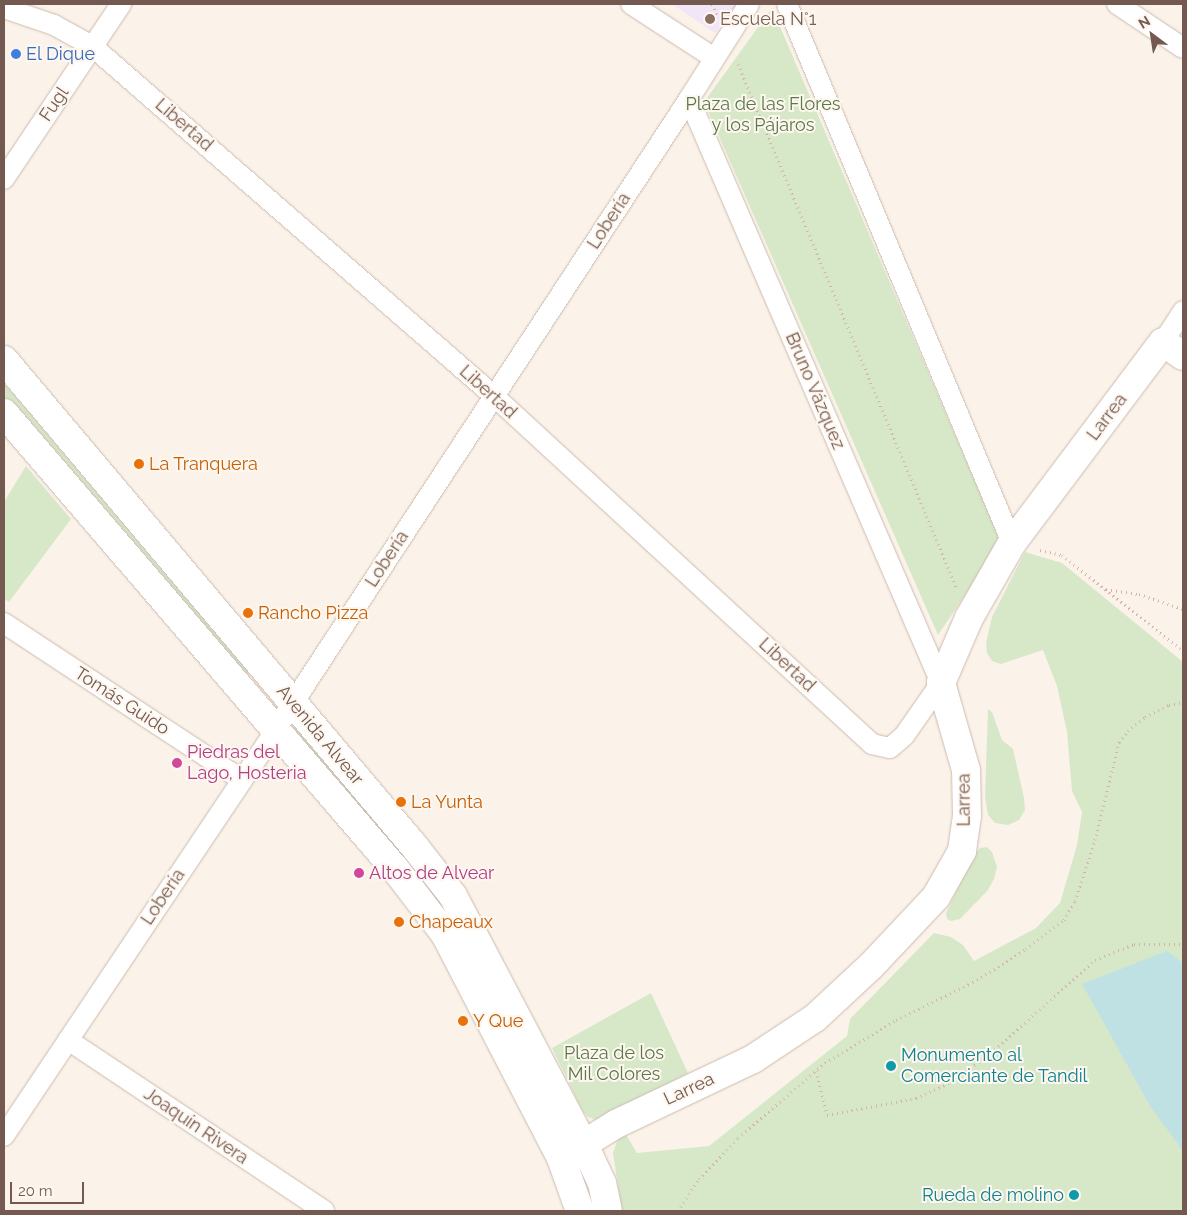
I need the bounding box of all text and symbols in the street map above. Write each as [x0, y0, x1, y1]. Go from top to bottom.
place label: Escuela N°1 [720, 8, 816, 30]
north arrow [1127, 10, 1177, 60]
marker: Escuela N°1 [704, 13, 716, 25]
text: N [1136, 13, 1153, 32]
place label: El Dique [26, 43, 96, 65]
marker: El Dique [10, 48, 22, 60]
street label: Fugl [35, 83, 73, 125]
street label: Libertad [151, 94, 217, 156]
park label: Plaza de las Flores y los Pájaros [686, 94, 840, 136]
street label: Lobería [583, 189, 635, 253]
street label: Bruno Vázquez [781, 329, 849, 453]
street label: Libertad [455, 361, 521, 423]
street label: Larrea [1082, 389, 1132, 445]
place label: La Tranquera [149, 453, 258, 475]
marker: La Tranquera [133, 458, 145, 470]
street label: Lobería [361, 527, 413, 591]
place label: Rancho Pizza [258, 602, 368, 624]
marker: Rancho Pizza [242, 607, 254, 619]
street label: Libertad [754, 633, 820, 697]
street label: Tomás Guido [71, 662, 173, 740]
street label: Avenida Alvear [272, 681, 368, 789]
place label: Piedras del Lago, Hosteria [187, 742, 306, 784]
marker: Piedras del Lago, Hosteria [171, 757, 183, 769]
street label: Larrea [953, 773, 975, 827]
place label: La Yunta [411, 791, 483, 813]
marker: La Yunta [395, 796, 407, 808]
place label: Altos de Alvear [369, 862, 495, 884]
street label: Lobería [137, 865, 189, 929]
marker: Altos de Alvear [353, 867, 365, 879]
place label: Chapeaux [409, 911, 493, 933]
marker: Chapeaux [393, 916, 405, 928]
place label: Y Que [473, 1010, 524, 1032]
marker: Y Que [457, 1015, 469, 1027]
park label: Plaza de los Mil Colores [564, 1043, 664, 1086]
place label: Monumento al Comerciante de Tandil [901, 1045, 1088, 1088]
marker: Monumento al Comerciante de Tandil [885, 1060, 897, 1072]
street label: Larrea [660, 1068, 718, 1110]
street label: Joaquín Rivera [140, 1083, 252, 1169]
scale bar [12, 1172, 86, 1204]
text: 20 m [18, 1182, 53, 1200]
place label: Rueda de molino [922, 1184, 1064, 1206]
marker: Rueda de molino [1068, 1189, 1080, 1201]

